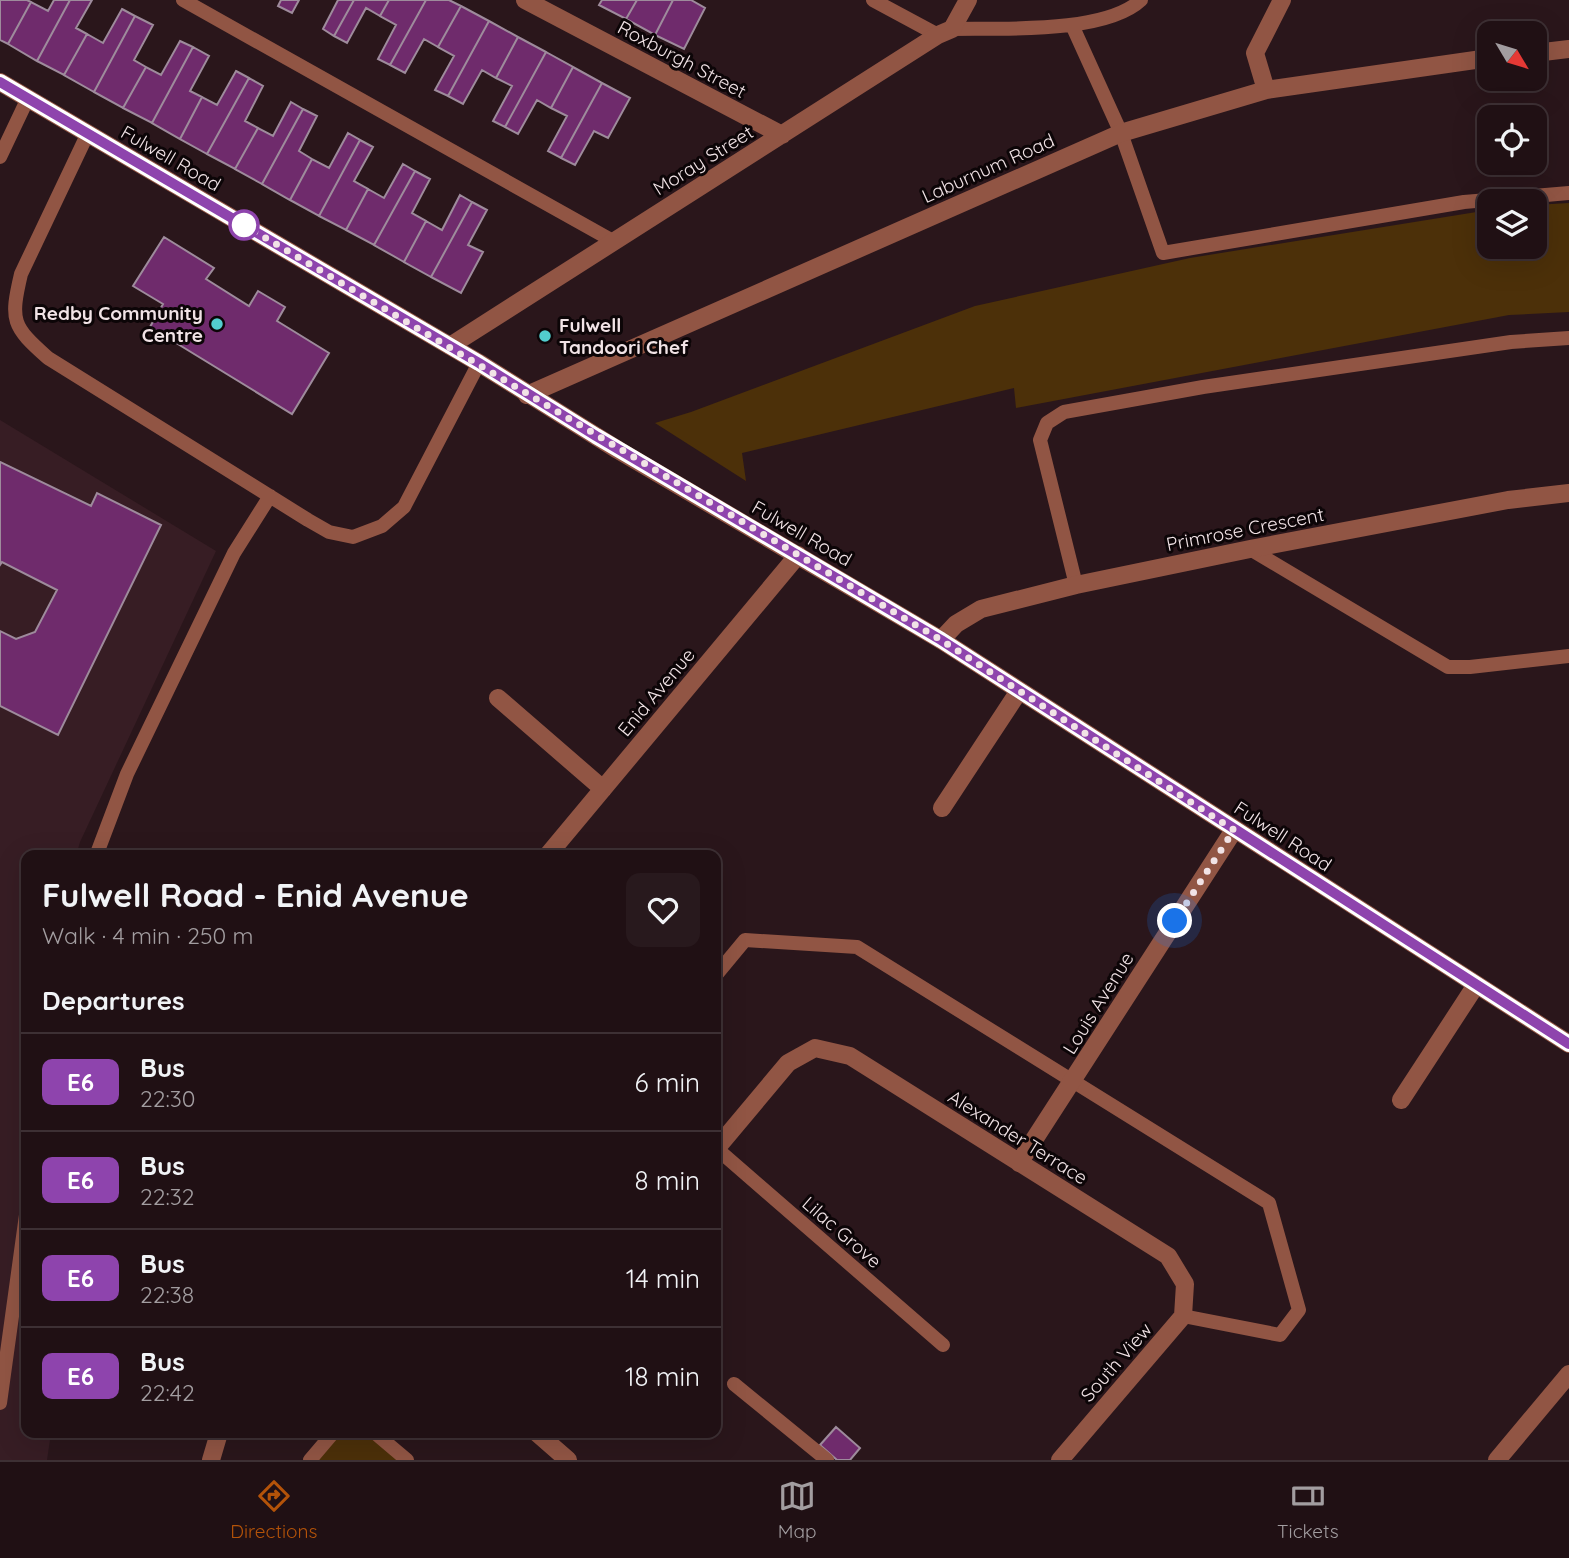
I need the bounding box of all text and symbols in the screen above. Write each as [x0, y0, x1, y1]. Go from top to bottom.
street label: Roxburgh Street [614, 15, 750, 103]
north arrow [1477, 21, 1547, 91]
map controls [1477, 21, 1547, 259]
button: locate [1477, 105, 1547, 175]
street label: Fulwell Road [117, 120, 225, 196]
street label: Moray Street [648, 120, 758, 200]
street label: Laburnum Road [918, 128, 1058, 208]
button: layers [1477, 189, 1547, 259]
unlabelled marker [229, 210, 259, 240]
place label: Redby Community Centre [34, 301, 203, 347]
place label: Fulwell Tandoori Chef [559, 313, 689, 359]
marker: Redby Community Centre [209, 316, 225, 332]
marker: Fulwell Tandoori Chef [537, 328, 553, 344]
street label: Fulwell Road [748, 495, 856, 571]
street label: Primrose Crescent [1164, 502, 1326, 556]
street label: Enid Avenue [612, 643, 700, 741]
street label: Fulwell Road [1230, 796, 1336, 876]
button: heart [626, 873, 700, 947]
text: Fulwell Road - Enid Avenue [42, 874, 469, 915]
your location [1157, 903, 1192, 938]
text: Walk · 4 min · 250 m [42, 921, 253, 950]
street label: Louis Avenue [1057, 948, 1139, 1058]
text: Departures [42, 984, 185, 1017]
text: Bus [140, 1051, 185, 1084]
text: 6 min [635, 1066, 700, 1099]
text: E6 [67, 1067, 94, 1097]
text: 22:30 [140, 1084, 196, 1113]
street label: Alexander Terrace [944, 1084, 1092, 1190]
text: Bus [140, 1149, 185, 1182]
text: 8 min [635, 1164, 700, 1197]
text: E6 [67, 1165, 94, 1195]
text: 22:32 [140, 1182, 195, 1211]
street label: Lilac Grove [797, 1191, 887, 1273]
text: Bus [140, 1247, 185, 1280]
text: 14 min [626, 1262, 700, 1295]
text: E6 [67, 1263, 94, 1293]
text: 22:38 [140, 1280, 194, 1309]
street label: South View [1075, 1317, 1157, 1407]
text: Bus [140, 1345, 185, 1378]
text: 18 min [625, 1360, 700, 1393]
text: E6 [67, 1361, 94, 1391]
text: 22:42 [140, 1378, 195, 1407]
tab: Directions [230, 1477, 317, 1543]
tab: Map [778, 1477, 817, 1543]
tab: Tickets [1277, 1477, 1339, 1543]

